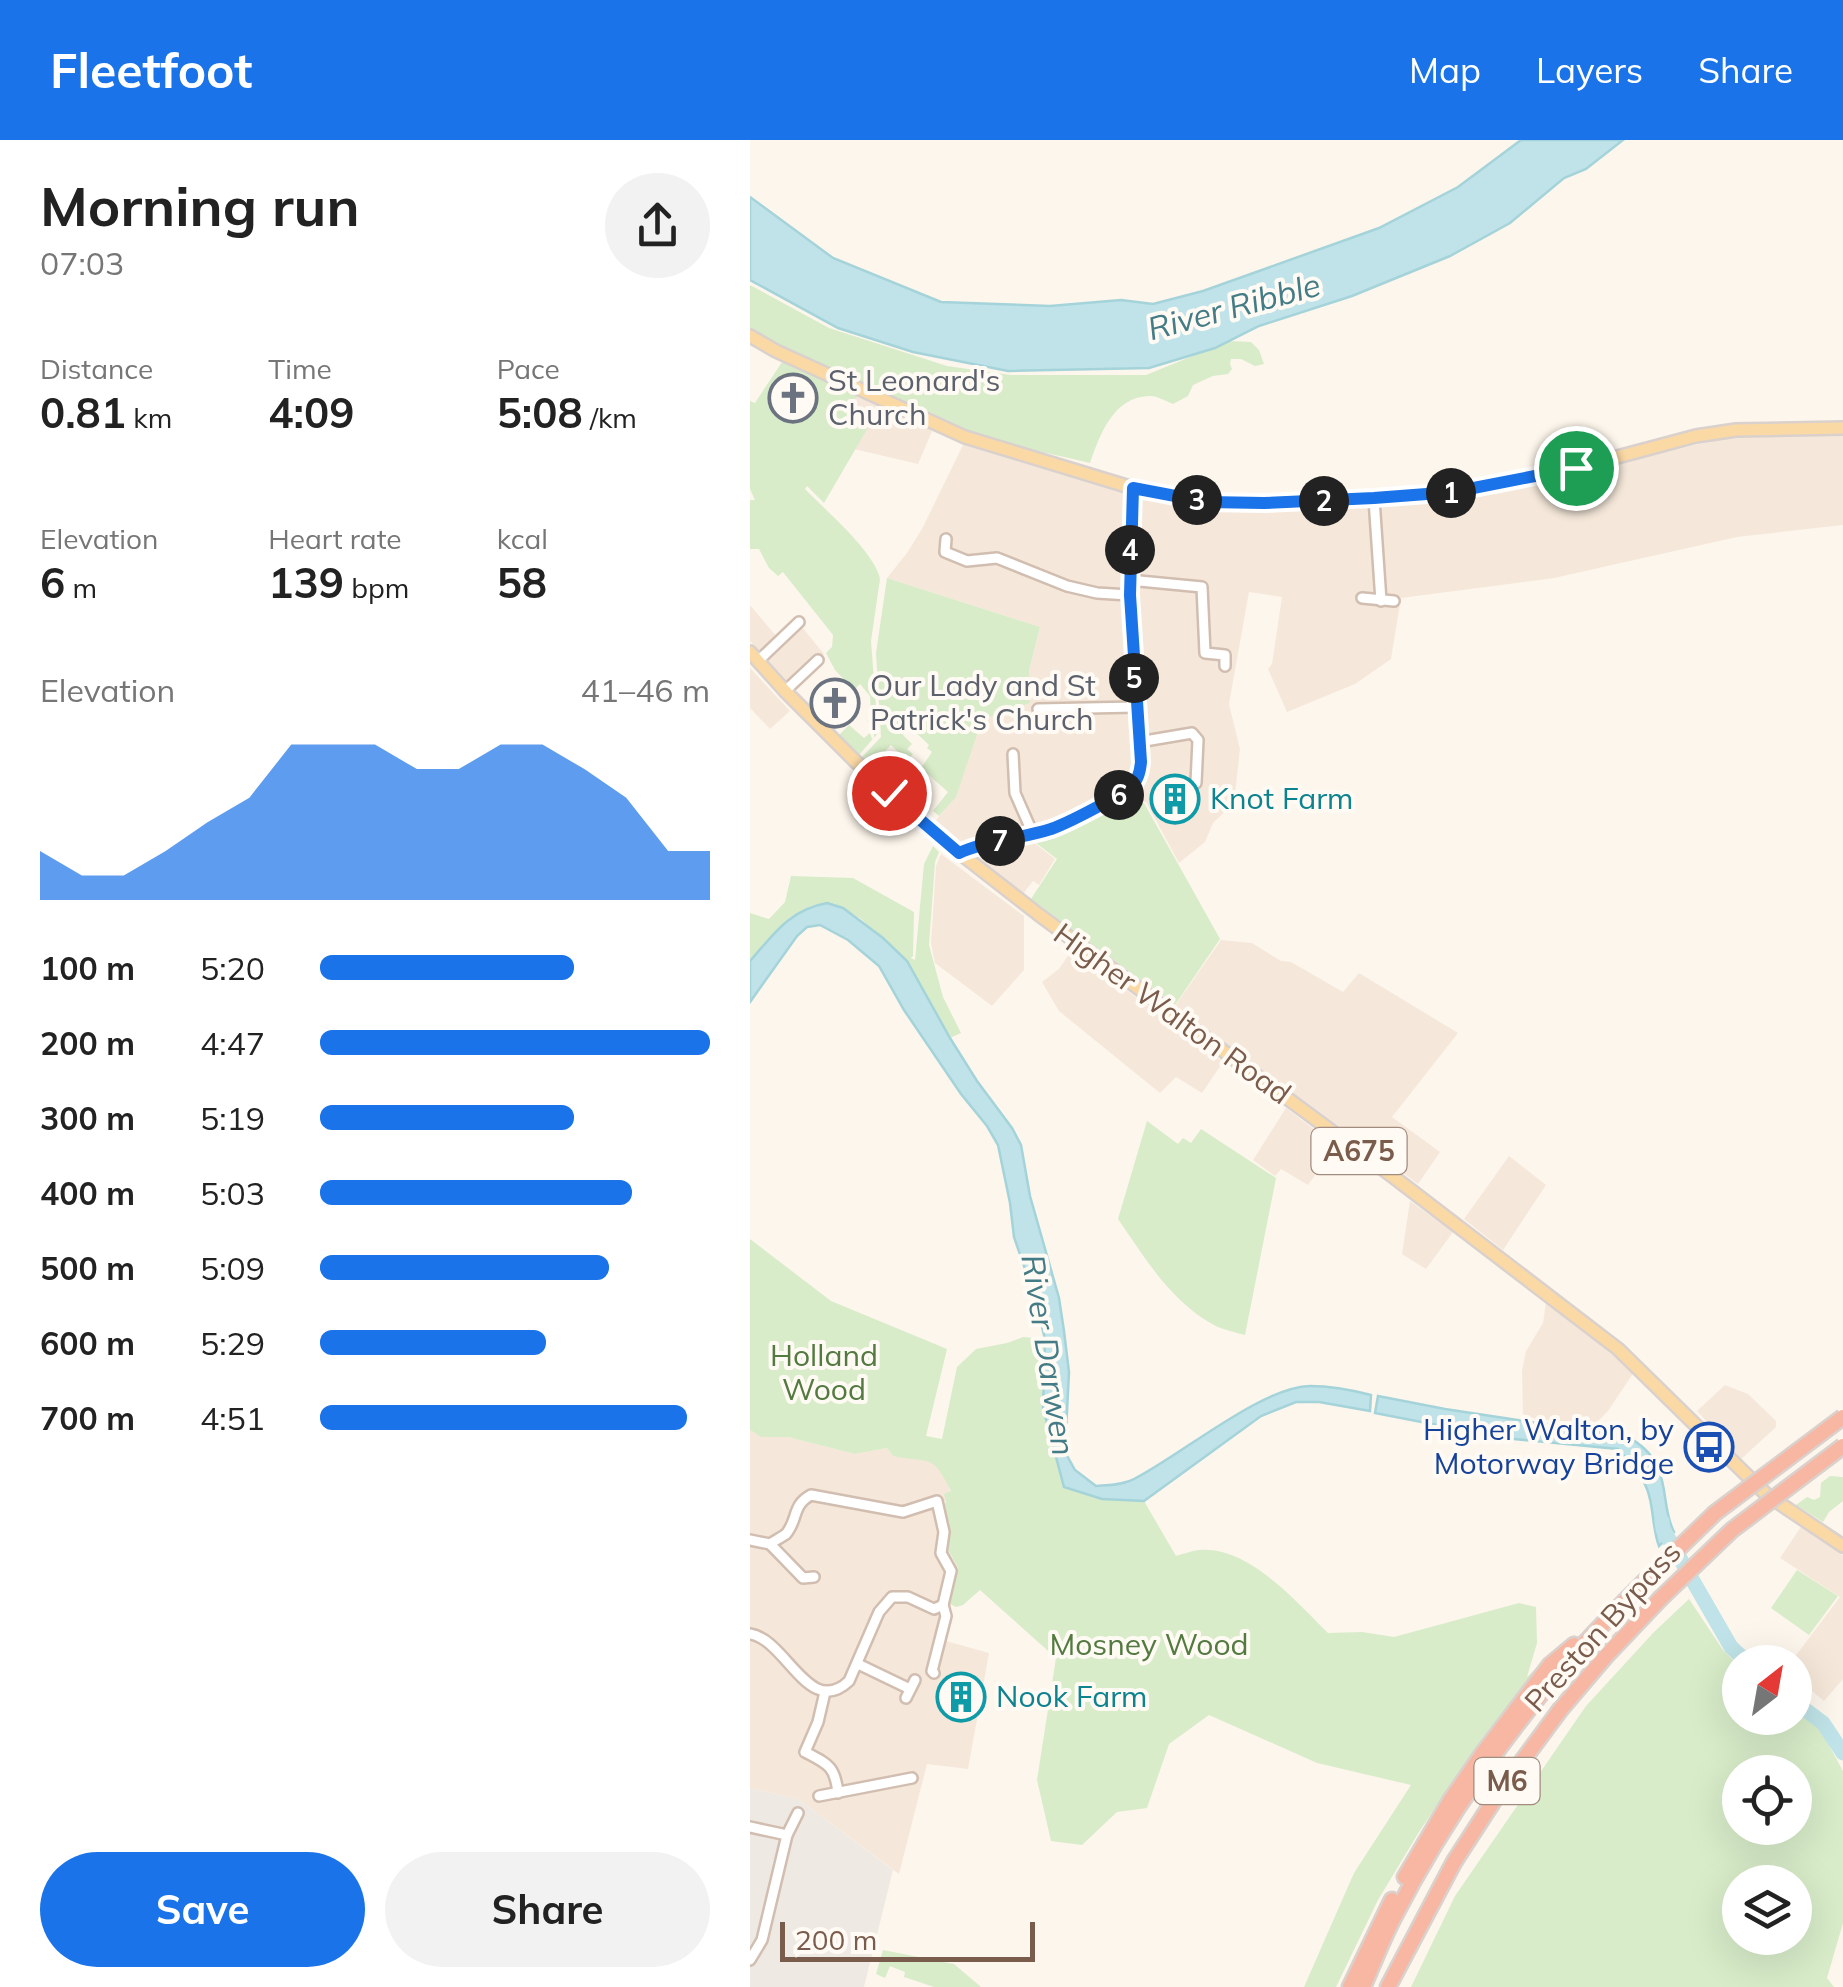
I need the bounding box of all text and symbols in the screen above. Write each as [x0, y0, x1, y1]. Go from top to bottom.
text: Fleetfoot [50, 40, 252, 100]
text: Map [1409, 48, 1481, 92]
text: Layers [1536, 48, 1643, 92]
text: Share [1698, 48, 1793, 92]
text: Morning run [40, 171, 360, 240]
button: share [605, 173, 710, 278]
text: 07:03 [40, 243, 124, 283]
water label: River Ribble [1143, 264, 1324, 348]
text: Distance [40, 351, 153, 386]
text: Time [268, 351, 332, 386]
text: Pace [497, 351, 560, 386]
place label: St Leonard's Church [828, 361, 1000, 433]
church icon: St Leonard's Church [767, 372, 819, 424]
text: 0.81 [40, 386, 126, 439]
text: 4:09 [268, 386, 354, 439]
text: 5:08 [497, 386, 583, 439]
text: km [126, 400, 172, 435]
text: /km [583, 400, 637, 435]
pin [1534, 426, 1619, 511]
icon: arrive [1549, 441, 1604, 496]
pin: 1 [1426, 468, 1476, 518]
pin: 3 [1172, 475, 1222, 525]
text: 1 [1443, 475, 1459, 510]
pin: 2 [1299, 476, 1349, 526]
text: 3 [1189, 482, 1205, 517]
text: 2 [1316, 483, 1332, 518]
text: Elevation [40, 521, 158, 556]
text: Heart rate [268, 521, 402, 556]
text: kcal [497, 521, 548, 556]
pin: 4 [1105, 525, 1155, 575]
text: 4 [1122, 532, 1138, 567]
text: 6 [40, 556, 65, 609]
text: 139 [268, 556, 344, 609]
text: 58 [497, 556, 547, 609]
text: m [65, 570, 97, 605]
text: bpm [344, 570, 409, 605]
pin: 5 [1109, 653, 1159, 703]
text: 5 [1126, 660, 1142, 695]
place label: Our Lady and St Patrick's Church [870, 666, 1096, 738]
text: Elevation [40, 670, 175, 710]
text: 41–46 m [581, 670, 710, 710]
church icon: Our Lady and St Patrick's Church [809, 677, 861, 729]
pin [847, 751, 932, 836]
icon: check [862, 766, 917, 821]
pin: 6 [1094, 770, 1144, 820]
building icon: Knot Farm [1149, 773, 1201, 825]
text: 6 [1111, 777, 1127, 812]
place label: Knot Farm [1210, 779, 1353, 817]
pin: 7 [975, 816, 1025, 866]
text: 7 [992, 823, 1008, 858]
street label: Higher Walton Road [1047, 914, 1299, 1112]
text: 100 m [40, 948, 135, 988]
text: 5:20 [200, 948, 265, 988]
text: 200 m [40, 1023, 135, 1063]
text: 4:47 [200, 1023, 265, 1063]
text: 300 m [40, 1098, 135, 1138]
text: 5:19 [200, 1098, 265, 1138]
road number: A675 [1312, 1128, 1406, 1174]
text: 400 m [40, 1173, 135, 1213]
text: 5:03 [200, 1173, 265, 1213]
text: 500 m [40, 1248, 135, 1288]
text: 5:09 [200, 1248, 265, 1288]
water label: River Darwen [1013, 1251, 1085, 1458]
text: 600 m [40, 1323, 135, 1363]
text: 5:29 [200, 1323, 265, 1363]
park label: Holland Wood [770, 1336, 878, 1408]
text: 700 m [40, 1398, 135, 1438]
text: 4:51 [200, 1398, 265, 1438]
place label: Higher Walton, by Motorway Bridge [1423, 1410, 1674, 1482]
bus stop icon: Higher Walton, by Motorway Bridge [1683, 1421, 1735, 1473]
street label: Preston Bypass [1516, 1533, 1689, 1719]
park label: Mosney Wood [1049, 1625, 1249, 1663]
north arrow [1722, 1645, 1812, 1735]
map controls [1722, 1645, 1812, 1955]
building icon: Nook Farm [935, 1671, 987, 1723]
place label: Nook Farm [996, 1677, 1147, 1715]
button: locate [1722, 1755, 1812, 1845]
road number: M6 [1474, 1758, 1540, 1804]
button: Save [40, 1852, 365, 1967]
button: Share [385, 1852, 710, 1967]
button: layers [1722, 1865, 1812, 1955]
scale bar [780, 1917, 1035, 1962]
text: 200 m [795, 1922, 877, 1957]

